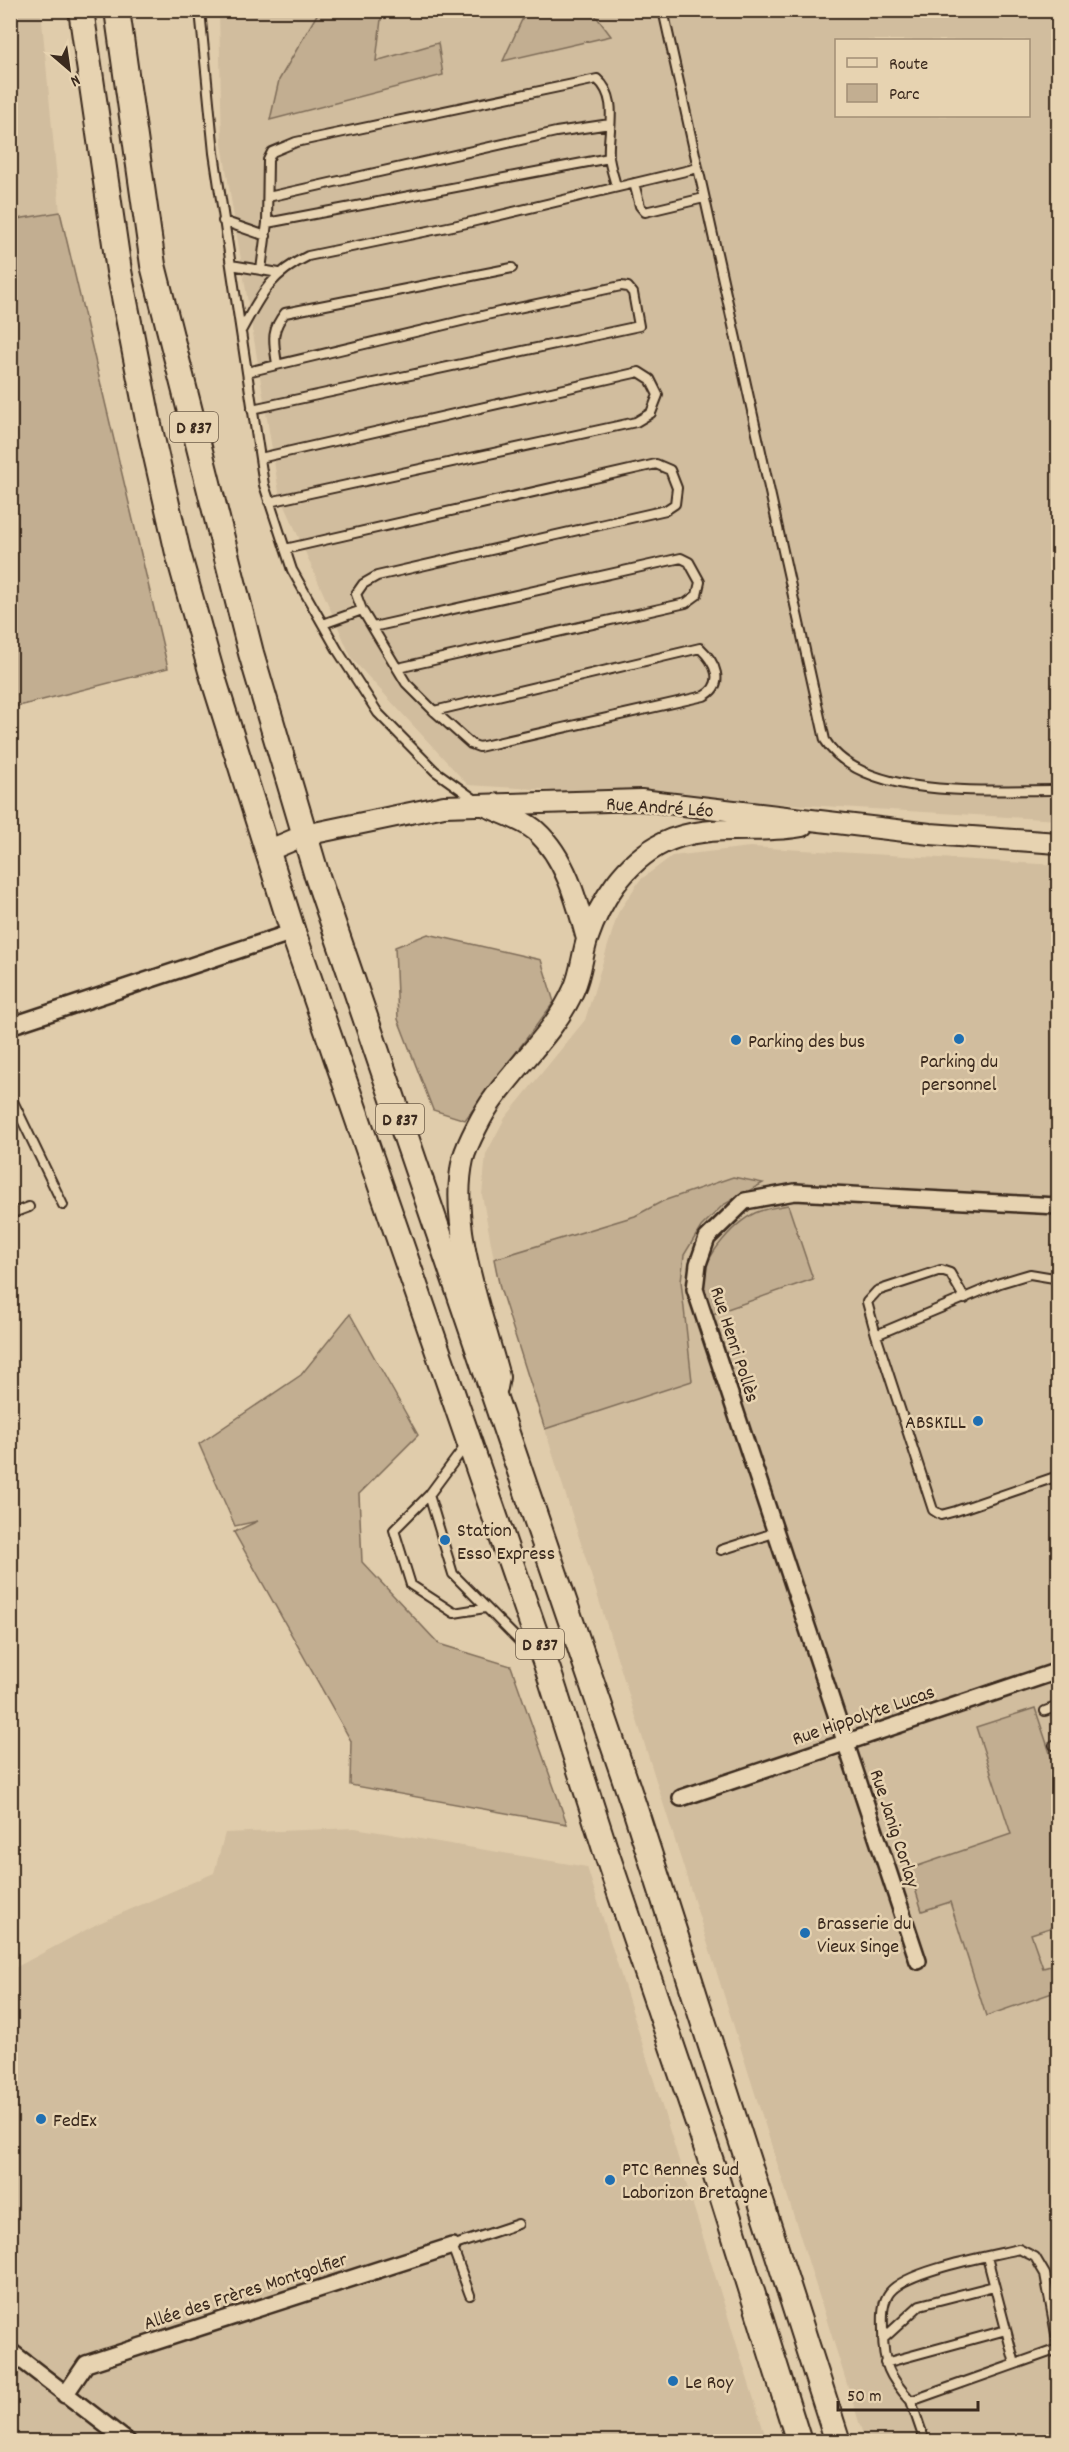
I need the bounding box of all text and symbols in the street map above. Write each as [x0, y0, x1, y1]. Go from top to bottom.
north arrow [39, 39, 99, 99]
legend [835, 39, 1030, 117]
text: Route [889, 53, 928, 78]
text: N [66, 68, 84, 92]
text: Parc [889, 83, 920, 108]
road number: D 837 [170, 412, 218, 442]
street label: Rue André Léo [605, 791, 715, 827]
place label: Parking des bus [748, 1029, 865, 1057]
marker: Parking du personnel [952, 1032, 966, 1046]
marker: Parking des bus [729, 1033, 743, 1047]
place label: Parking du personnel [920, 1049, 998, 1100]
road number: D 837 [376, 1104, 424, 1134]
street label: Rue Henri Pollès [701, 1283, 765, 1406]
place label: ABSKILL [905, 1410, 966, 1438]
marker: ABSKILL [971, 1414, 985, 1428]
place label: Station Esso Express [457, 1518, 555, 1569]
marker: Station Esso Express [438, 1533, 452, 1547]
road number: D 837 [516, 1629, 564, 1659]
street label: Rue Hippolyte Lucas [789, 1679, 939, 1754]
street label: Rue Janig Corlay [861, 1766, 926, 1893]
place label: Brasserie du Vieux Singe [817, 1911, 911, 1962]
marker: Brasserie du Vieux Singe [798, 1926, 812, 1940]
place label: FedEx [53, 2108, 97, 2136]
marker: FedEx [34, 2112, 48, 2126]
place label: PTC Rennes Sud Laborizon Bretagne [622, 2157, 768, 2208]
marker: PTC Rennes Sud Laborizon Bretagne [603, 2173, 617, 2187]
street label: Allée des Frères Montgolfier [140, 2246, 352, 2339]
place label: Le Roy [685, 2370, 734, 2398]
marker: Le Roy [666, 2374, 680, 2388]
scale bar [838, 2374, 978, 2412]
text: 50 m [847, 2385, 882, 2410]

